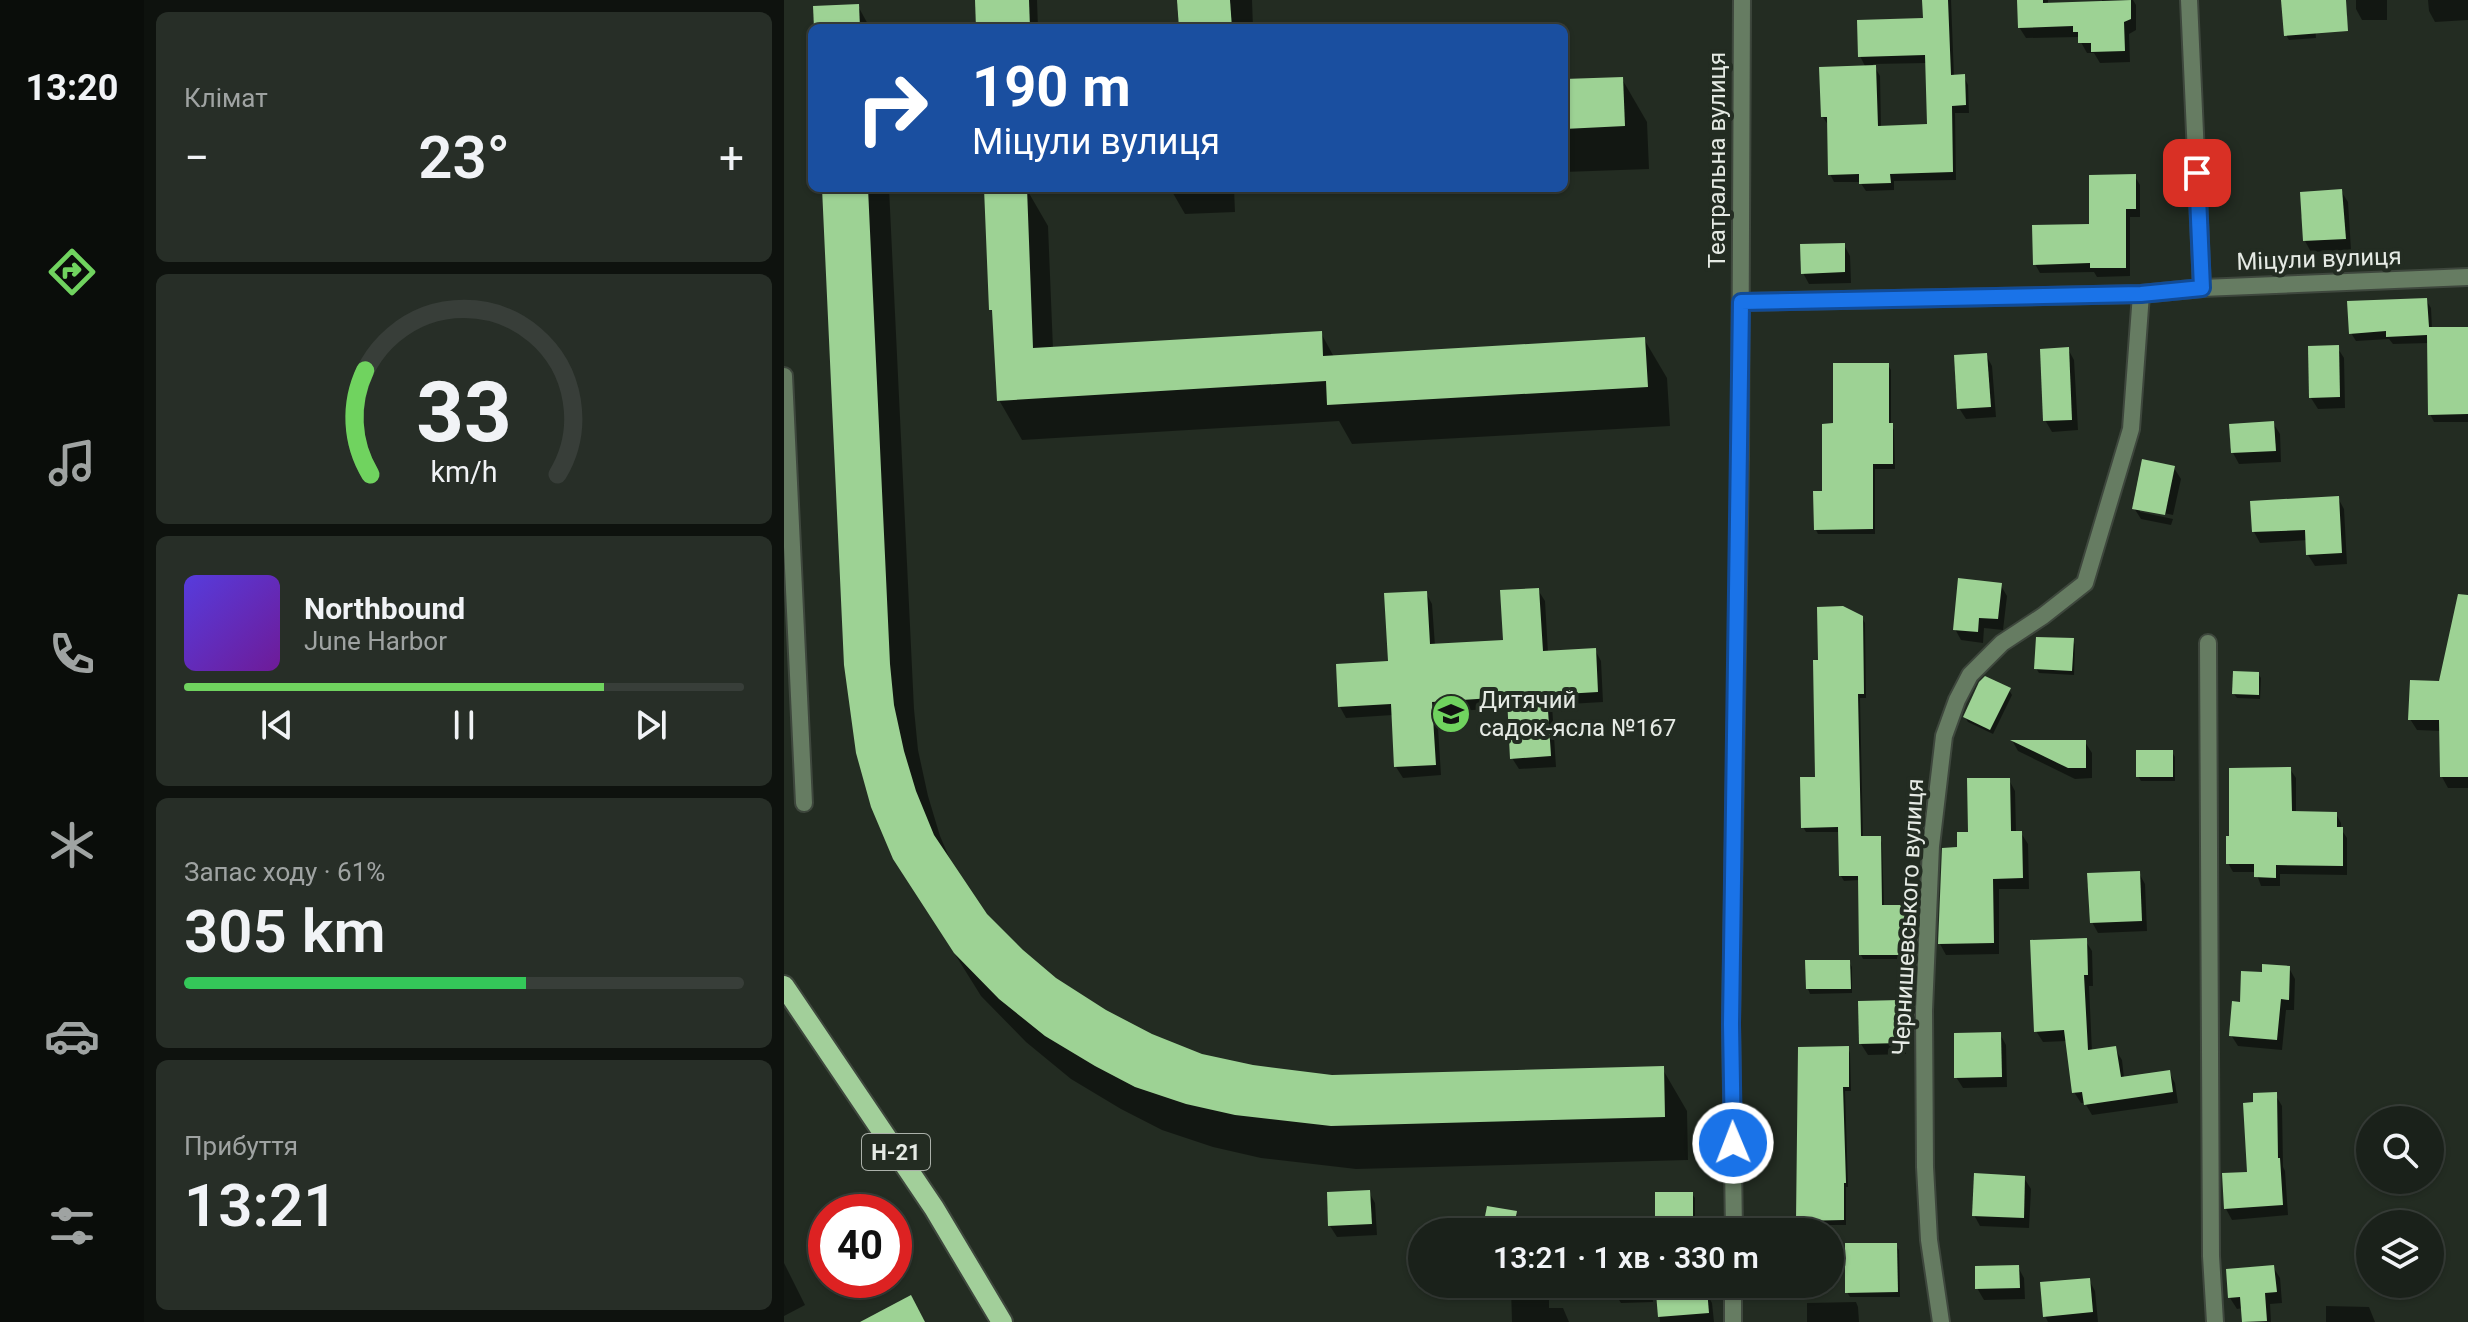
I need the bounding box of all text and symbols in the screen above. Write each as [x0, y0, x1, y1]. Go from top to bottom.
street label: Театральна вулиця [1703, 52, 1731, 268]
text: 190 m [972, 54, 1131, 120]
icon: right [840, 56, 944, 160]
text: 13:20 [26, 67, 118, 109]
text: Клімат [184, 83, 268, 113]
text: Міцули вулиця [972, 121, 1220, 163]
text: 23° [418, 122, 510, 193]
text: − [184, 132, 209, 184]
text: + [719, 132, 744, 184]
pin [2163, 139, 2231, 207]
icon: arrive [2175, 151, 2219, 195]
street label: Міцули вулиця [2236, 242, 2402, 276]
icon: directions [44, 244, 100, 300]
text: 33 [416, 364, 512, 461]
icon: music [44, 435, 100, 491]
text: km/h [430, 455, 498, 489]
text: Northbound [304, 591, 465, 626]
icon: phone [44, 626, 100, 682]
text: June Harbor [304, 626, 447, 656]
place label: Дитячий садок-ясла №167 [1479, 686, 1676, 742]
school or university icon: Дитячий садок-ясла №167 [1430, 693, 1472, 735]
icon: previous [255, 703, 299, 747]
icon: pause [442, 703, 486, 747]
icon: next [629, 703, 673, 747]
street label: Чернишевського вулиця [1887, 778, 1929, 1056]
icon: climate [44, 817, 100, 873]
text: Запас ходу · 61% [184, 857, 385, 887]
text: 305 km [184, 896, 386, 967]
icon: car [44, 1008, 100, 1064]
position arrow [1691, 1101, 1775, 1185]
map controls [2356, 1106, 2444, 1298]
button: search [2356, 1106, 2444, 1194]
text: Прибуття [184, 1131, 298, 1161]
road number: Н-21 [862, 1134, 930, 1170]
text: 13:21 [184, 1170, 337, 1241]
speed limit sign: 40 [808, 1194, 912, 1298]
icon: filters [44, 1198, 100, 1254]
button: layers [2356, 1210, 2444, 1298]
text: 13:21 · 1 хв · 330 m [1493, 1240, 1759, 1275]

